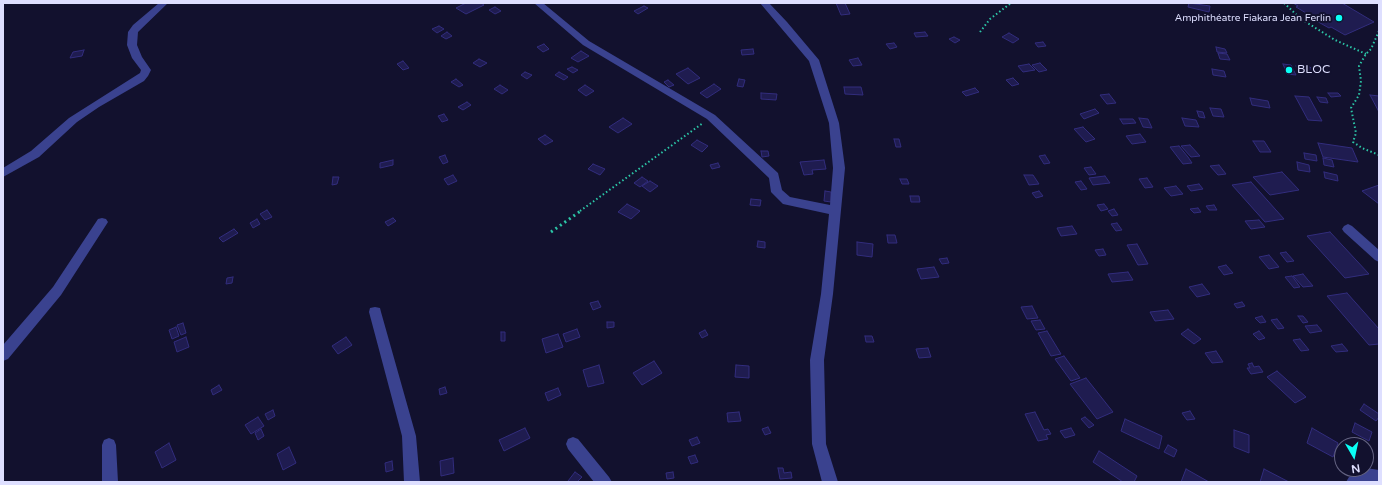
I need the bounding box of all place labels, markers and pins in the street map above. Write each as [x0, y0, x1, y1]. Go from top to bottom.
place label: Amphithéatre Fiakara Jean Ferlin [1175, 12, 1331, 24]
marker: Amphithéatre Fiakara Jean Ferlin [1334, 13, 1344, 23]
place label: BLOC [1297, 63, 1330, 77]
marker: BLOC [1284, 65, 1294, 75]

